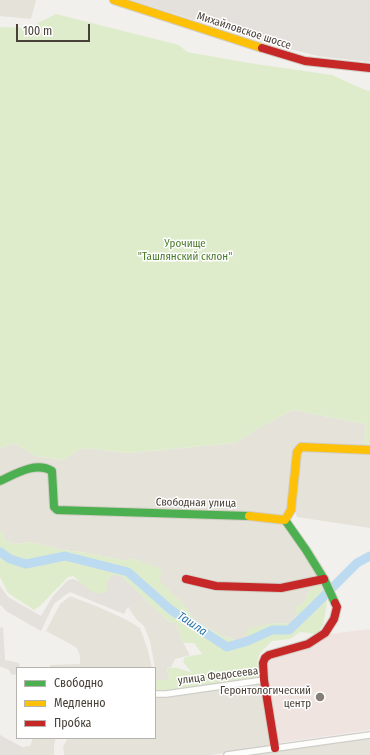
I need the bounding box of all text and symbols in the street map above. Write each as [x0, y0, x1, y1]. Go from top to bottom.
street label: Михайловское шоссе [195, 10, 293, 52]
scale bar [18, 16, 92, 42]
text: 100 m [23, 24, 52, 38]
park label: Урочище "Ташлянский склон" [138, 237, 232, 263]
street label: Свободная улица [156, 496, 236, 510]
water label: Ташла [174, 609, 210, 639]
street label: улица Федосеева [177, 665, 259, 687]
legend [16, 667, 156, 739]
text: Свободно [54, 676, 103, 690]
place label: Геронтологический центр [220, 684, 311, 710]
marker: Геронтологический центр [314, 691, 326, 703]
text: Медленно [54, 696, 106, 710]
text: Пробка [54, 716, 92, 730]

